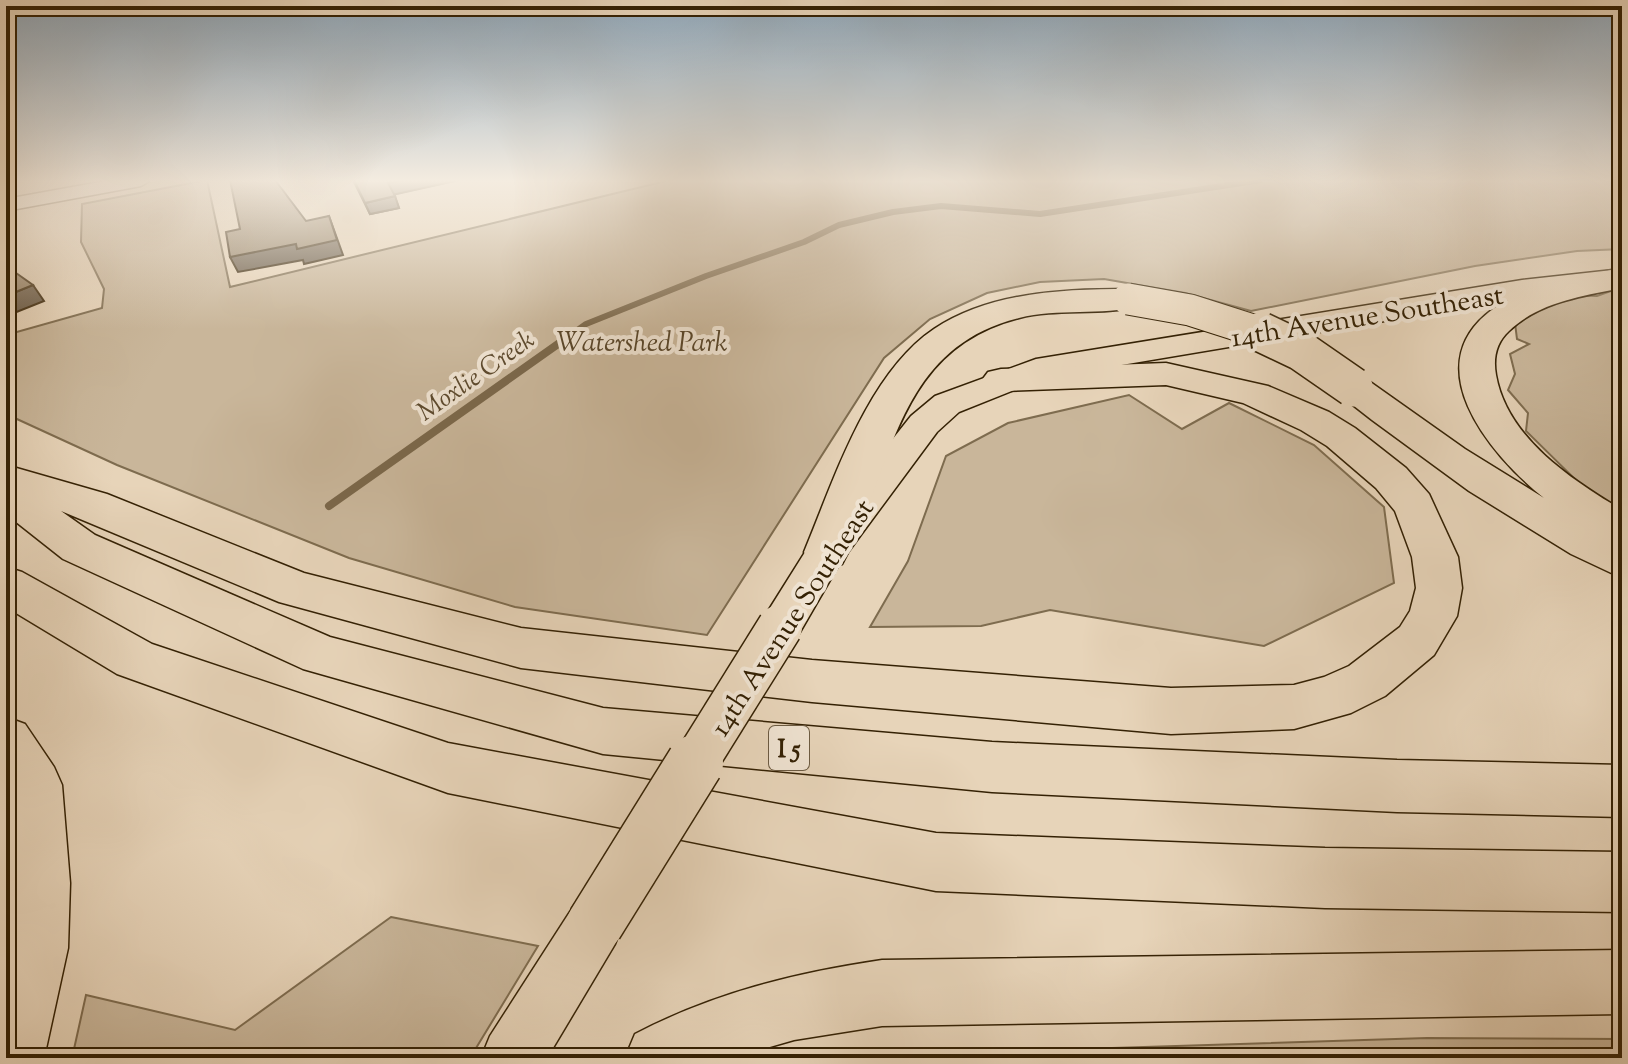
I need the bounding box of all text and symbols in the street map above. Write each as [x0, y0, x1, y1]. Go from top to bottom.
street label: 14th Avenue Southeast [1228, 277, 1507, 359]
water label: Moxlie Creek [410, 323, 543, 431]
park label: Watershed Park [557, 324, 728, 364]
street label: 14th Avenue Southeast [702, 492, 885, 745]
road number: I 5 [769, 726, 809, 770]

